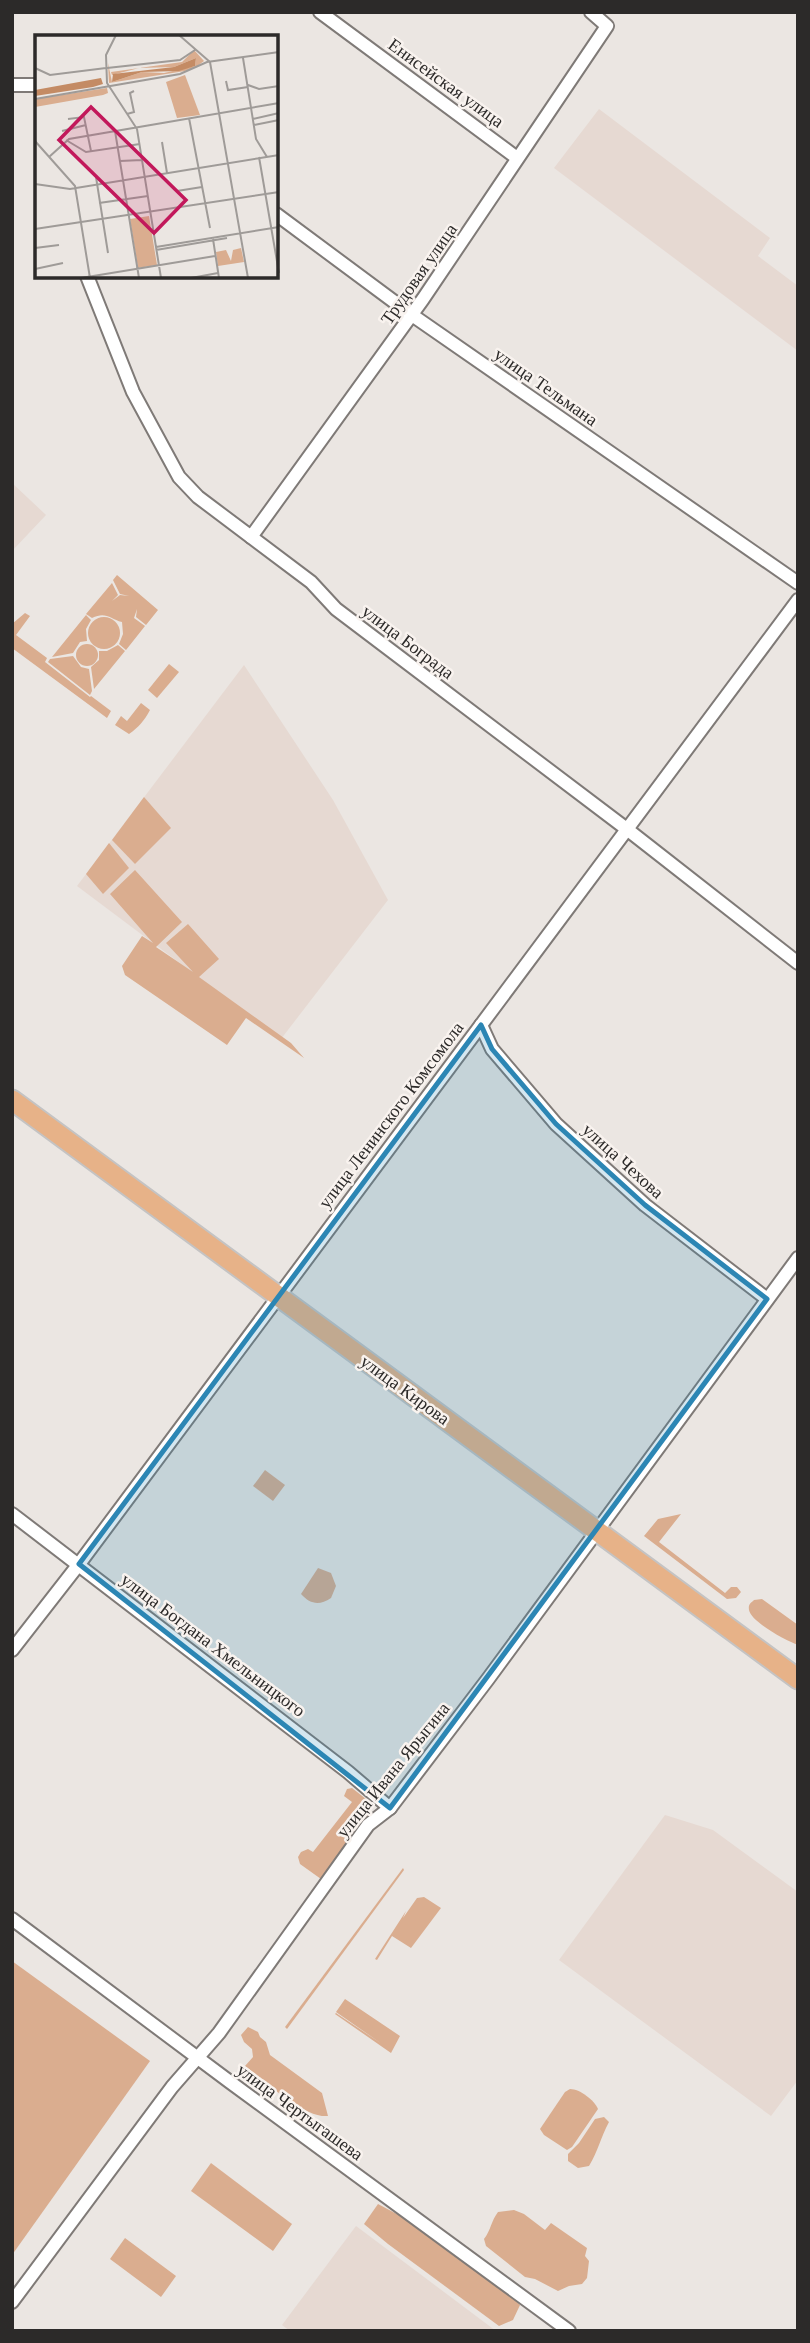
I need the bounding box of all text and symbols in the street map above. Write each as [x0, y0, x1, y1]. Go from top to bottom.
street label: Енисейская улица [384, 34, 508, 132]
inset map [35, 35, 278, 278]
street label: Трудовая улица [377, 220, 461, 328]
street label: улица Тельмана [491, 344, 601, 430]
street label: улица Бограда [358, 601, 458, 683]
street label: улица Ленинского Комсомола [314, 1018, 468, 1212]
street label: улица Чехова [578, 1119, 668, 1203]
street label: улица Кирова [357, 1351, 453, 1429]
street label: улица Богдана Хмельницкого [117, 1569, 309, 1721]
street label: улица Ивана Ярыгина [332, 1698, 454, 1842]
street label: улица Чертыгашева [233, 2060, 367, 2164]

